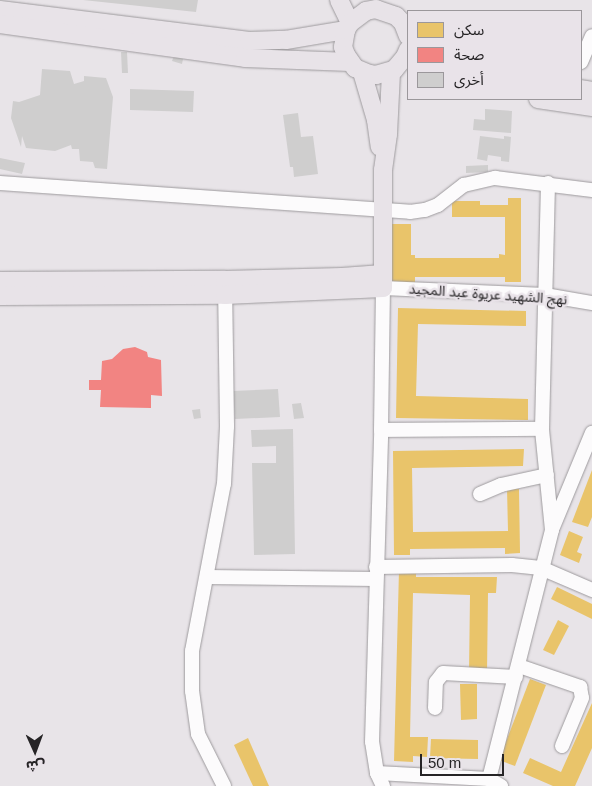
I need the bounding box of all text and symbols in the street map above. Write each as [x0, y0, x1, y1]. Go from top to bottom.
legend [407, 10, 582, 100]
text: سكن [454, 21, 484, 38]
text: صحة [454, 46, 484, 63]
text: أخرى [454, 71, 484, 88]
street label: نهج الشهيد عريوة عبد المجيد [408, 280, 568, 308]
north arrow [10, 726, 60, 776]
scale bar [422, 744, 506, 776]
text: 50 m [428, 754, 461, 771]
text: ش [26, 758, 45, 774]

